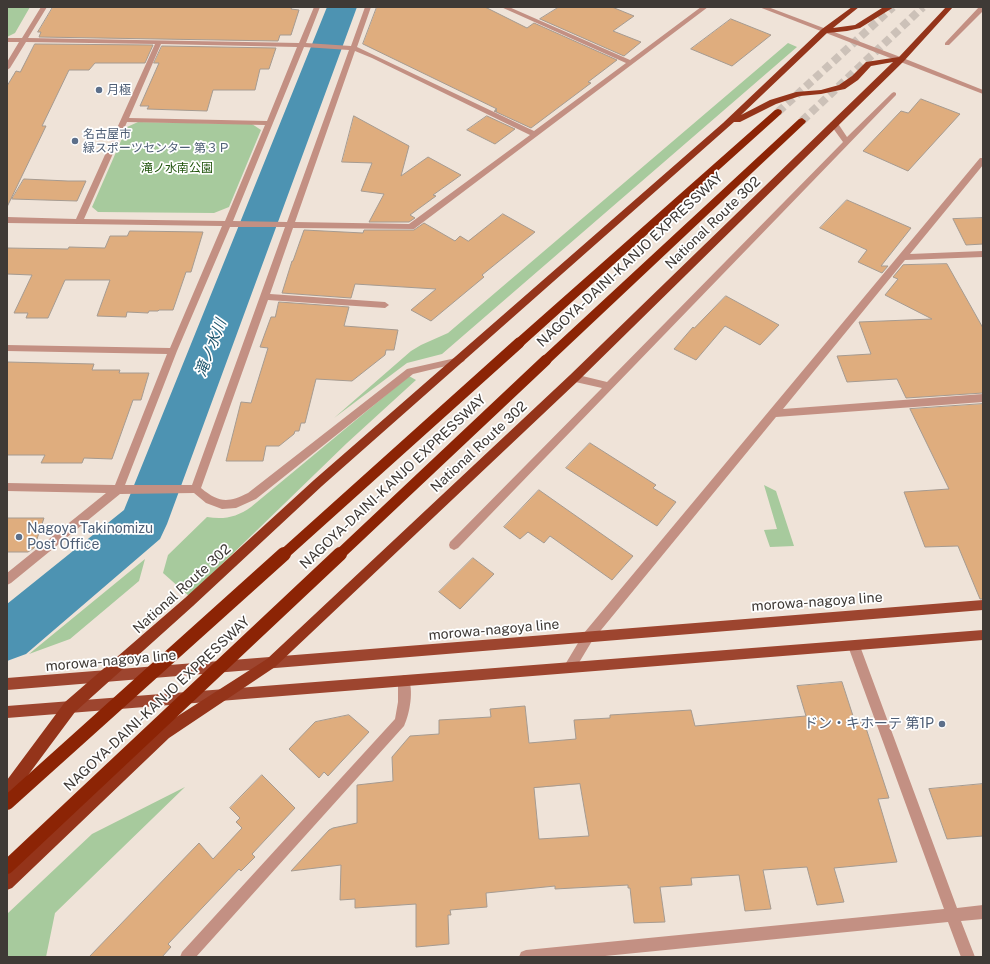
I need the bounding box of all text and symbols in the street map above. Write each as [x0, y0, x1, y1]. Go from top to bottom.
place label: 月極 [107, 83, 131, 97]
marker: 月極 [94, 85, 104, 95]
place label: 名古屋市 緑スポーツセンター 第３Ｐ [83, 127, 230, 155]
marker: 名古屋市 緑スポーツセンター 第３Ｐ [70, 136, 80, 146]
park label: 滝ノ水南公園 [141, 161, 213, 175]
street label: NAGOYA-DAINI-KANJO EXPRESSWAY [533, 169, 727, 351]
street label: National Route 302 [662, 173, 764, 273]
water label: 滝ノ水川 [192, 317, 230, 379]
street label: NAGOYA-DAINI-KANJO EXPRESSWAY [296, 391, 490, 573]
street label: National Route 302 [427, 398, 531, 496]
place label: Nagoya Takinomizu Post Office [27, 521, 153, 554]
marker: Nagoya Takinomizu Post Office [14, 532, 24, 542]
street label: National Route 302 [130, 541, 234, 637]
street label: morowa-nagoya line [751, 589, 883, 615]
street label: NAGOYA-DAINI-KANJO EXPRESSWAY [60, 613, 254, 795]
street label: morowa-nagoya line [428, 616, 560, 644]
street label: morowa-nagoya line [45, 647, 177, 675]
place label: ドン・キホーテ 第1P [804, 716, 934, 732]
marker: ドン・キホーテ 第1P [937, 719, 947, 729]

